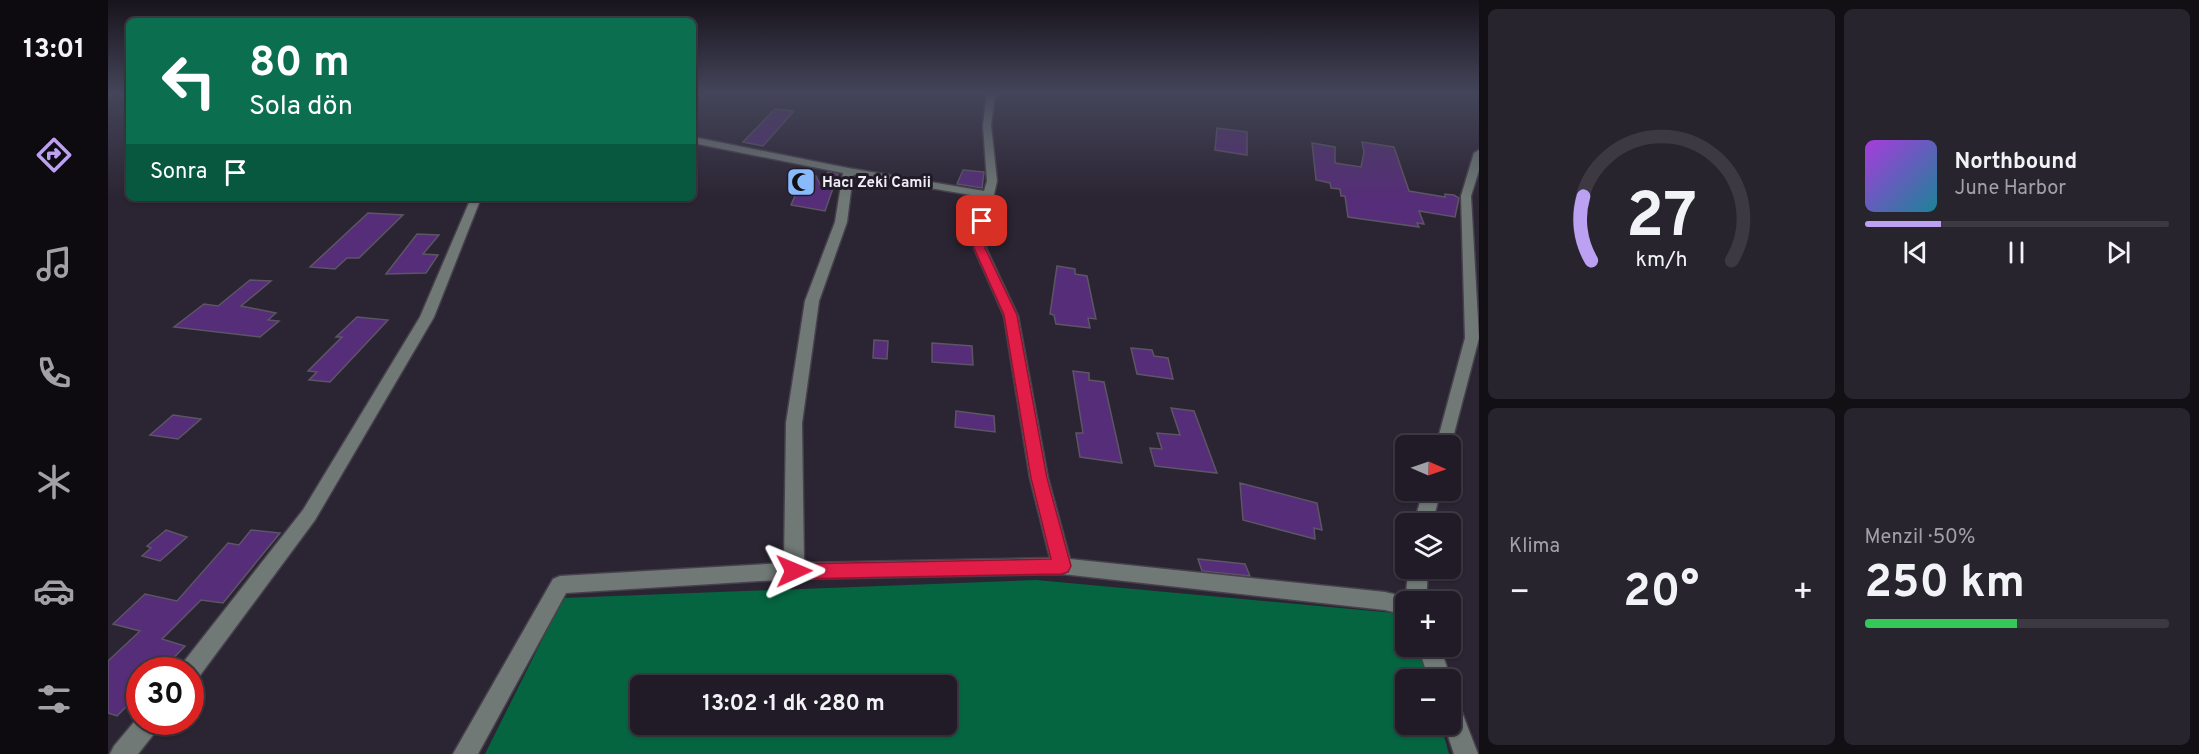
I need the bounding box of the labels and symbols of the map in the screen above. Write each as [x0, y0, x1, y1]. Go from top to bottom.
mosque icon: Hacı Zeki Camii [785, 166, 817, 198]
place label: Hacı Zeki Camii [822, 174, 931, 193]
pin [956, 195, 1007, 246]
north arrow [1395, 435, 1461, 501]
position arrow [762, 539, 826, 603]
speed limit sign: 30 [126, 657, 204, 735]

